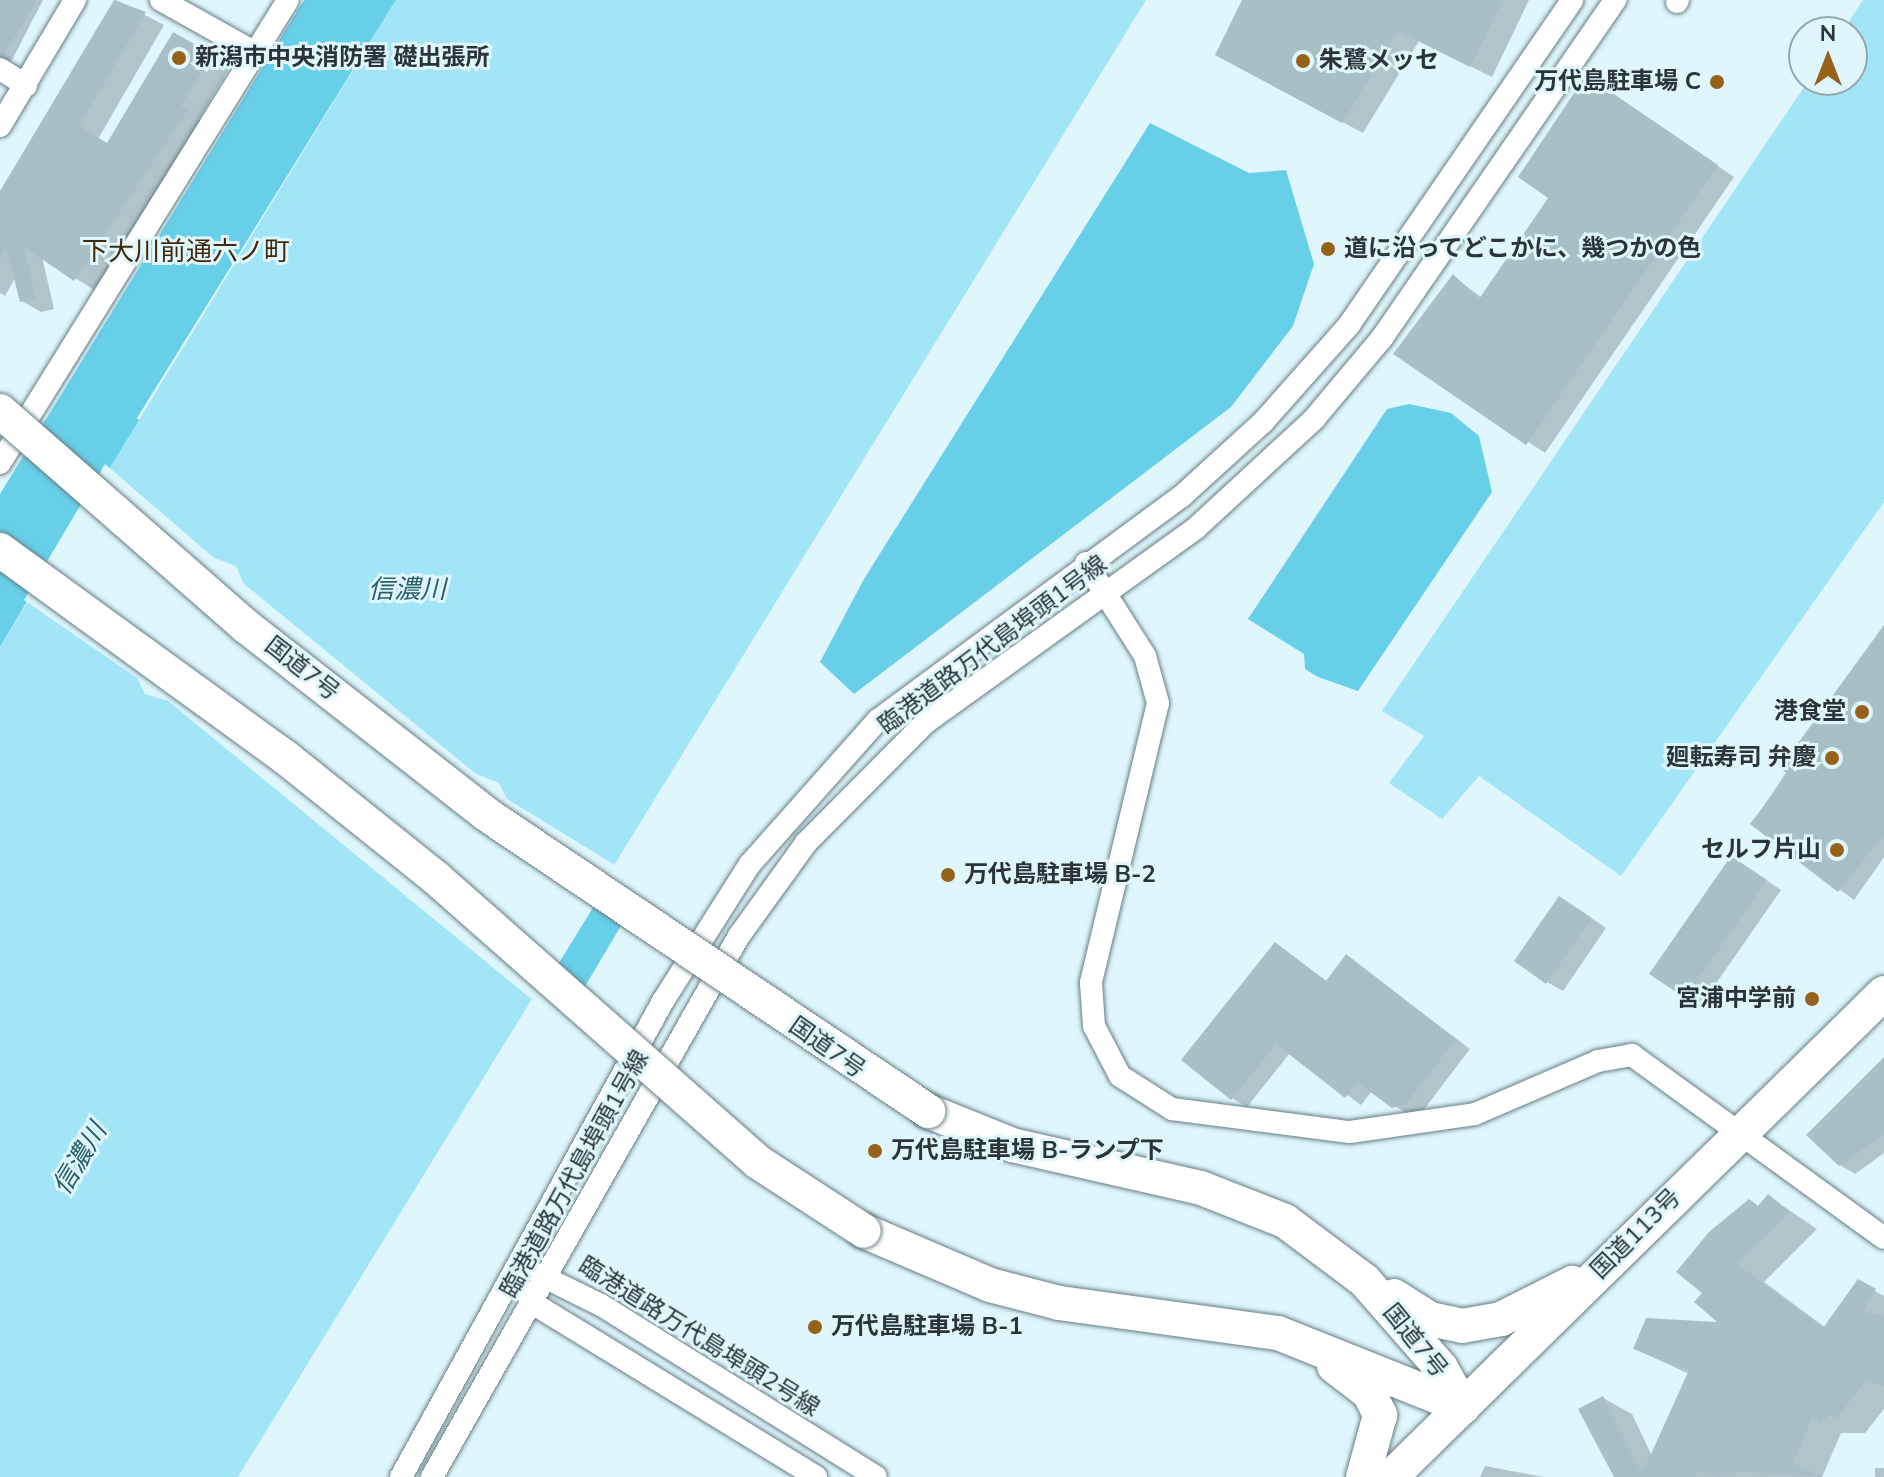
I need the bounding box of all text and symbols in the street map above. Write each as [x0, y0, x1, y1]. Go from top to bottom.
north arrow [1788, 16, 1868, 96]
text: N [1820, 19, 1836, 49]
place label: 新潟市中央消防署 礎出張所 [195, 44, 489, 72]
place label: 朱鷺メッセ [1319, 47, 1439, 75]
marker: 新潟市中央消防署 礎出張所 [170, 49, 188, 67]
marker: 朱鷺メッセ [1294, 52, 1312, 70]
place label: 万代島駐車場 C [1534, 68, 1701, 96]
marker: 万代島駐車場 C [1708, 73, 1726, 91]
place label: 道に沿ってどこかに、幾つかの色 [1344, 235, 1703, 263]
district label: 下大川前通六ノ町 [82, 236, 290, 268]
marker: 道に沿ってどこかに、幾つかの色 [1319, 240, 1337, 258]
street label: 臨港道路万代島埠頭1号線 [873, 550, 1113, 740]
water label: 信濃川 [368, 574, 446, 606]
street label: 国道7号 [259, 631, 345, 707]
place label: 港食堂 [1774, 698, 1846, 726]
marker: 港食堂 [1853, 703, 1871, 721]
place label: 廻転寿司 弁慶 [1666, 744, 1816, 772]
marker: 廻転寿司 弁慶 [1823, 749, 1841, 767]
place label: セルフ片山 [1701, 836, 1821, 864]
marker: セルフ片山 [1828, 841, 1846, 859]
place label: 万代島駐車場 B-2 [964, 861, 1156, 889]
marker: 万代島駐車場 B-2 [939, 866, 957, 884]
place label: 宮浦中学前 [1676, 985, 1796, 1013]
marker: 宮浦中学前 [1803, 990, 1821, 1008]
street label: 国道7号 [783, 1011, 871, 1085]
street label: 臨港道路万代島埠頭1号線 [495, 1045, 655, 1303]
water label: 信濃川 [47, 1118, 113, 1200]
place label: 万代島駐車場 B-ランプ下 [891, 1137, 1164, 1165]
marker: 万代島駐車場 B-ランプ下 [866, 1142, 884, 1160]
street label: 国道113号 [1585, 1183, 1687, 1285]
street label: 臨港道路万代島埠頭2号線 [573, 1251, 825, 1423]
street label: 国道7号 [1377, 1298, 1453, 1384]
place label: 万代島駐車場 B-1 [831, 1313, 1023, 1341]
marker: 万代島駐車場 B-1 [806, 1318, 824, 1336]

